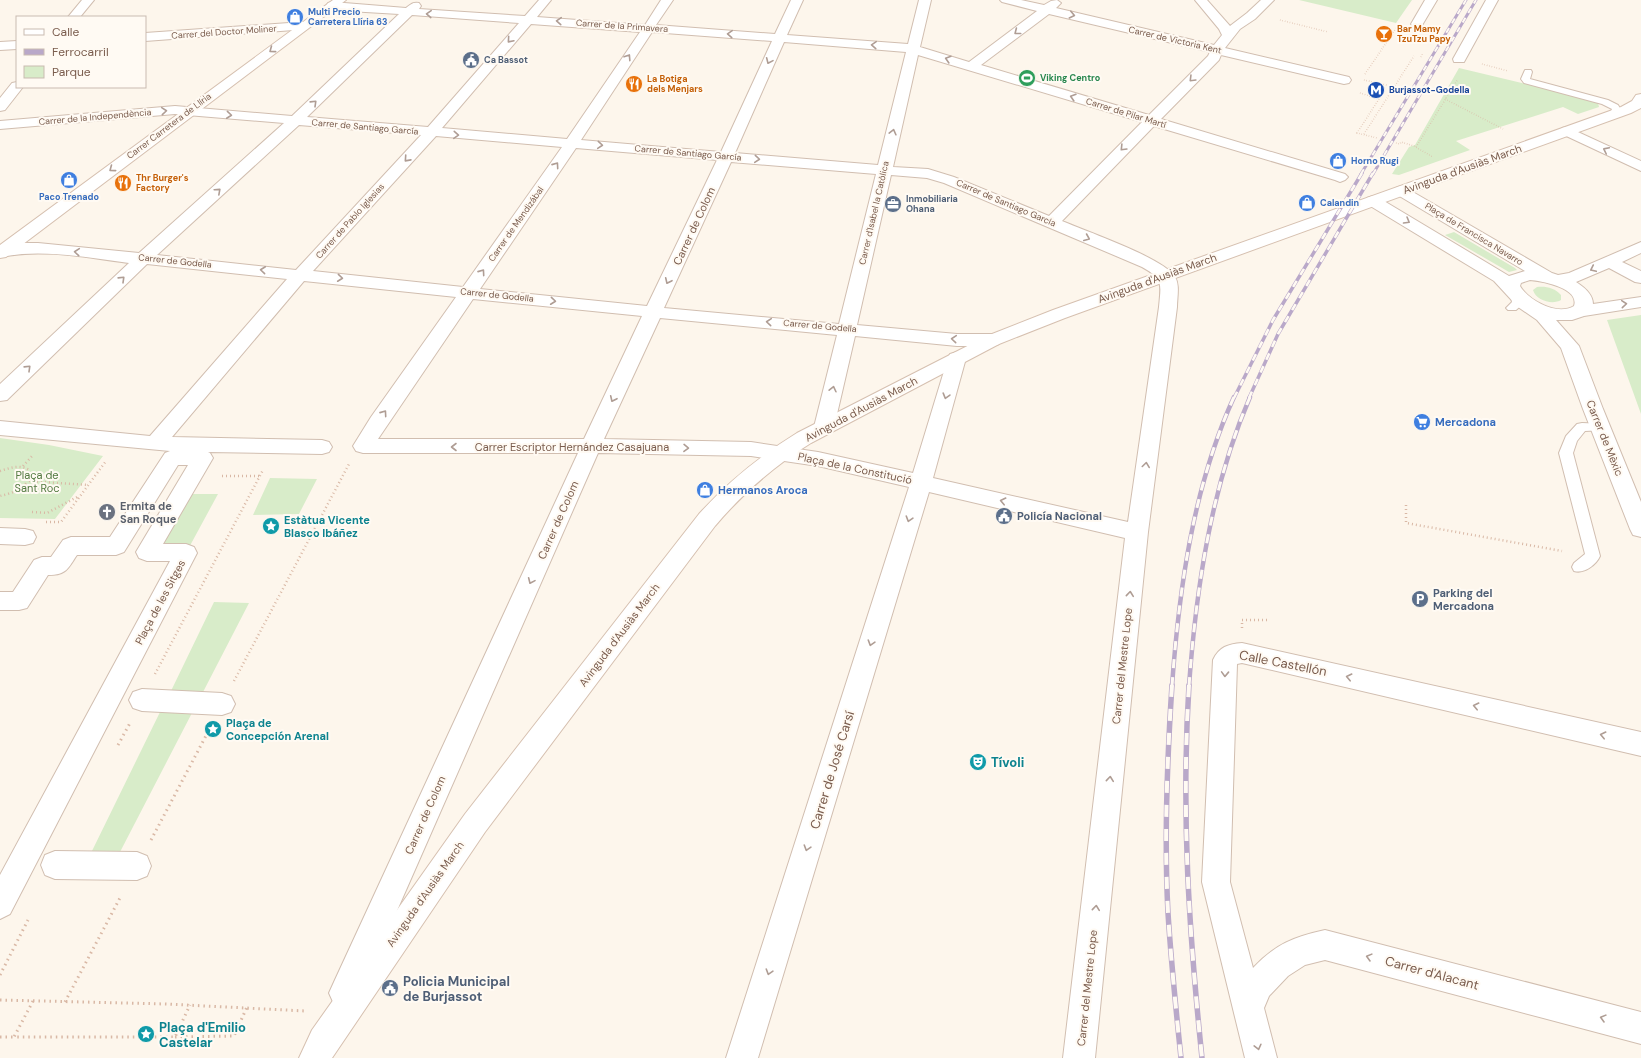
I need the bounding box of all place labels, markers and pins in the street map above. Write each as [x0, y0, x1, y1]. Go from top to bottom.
place label: Multi Precio Carretera Llíria 63 [308, 6, 387, 28]
shop icon: Multi Precio Carretera Llíria 63 [285, 7, 305, 27]
place label: Bar Mamy TzuTzu Papy [1397, 23, 1451, 45]
bar icon: Bar Mamy TzuTzu Papy [1374, 24, 1394, 44]
public building icon: Ca Bassot [461, 50, 481, 70]
place label: Ca Bassot [484, 54, 528, 66]
sports icon: Viking Centro [1017, 68, 1037, 88]
place label: Viking Centro [1040, 72, 1101, 84]
place label: La Botiga dels Menjars [647, 73, 703, 95]
restaurant icon: La Botiga dels Menjars [624, 74, 644, 94]
metro station icon: Burjassot-Godella [1366, 80, 1386, 100]
place label: Burjassot-Godella [1389, 84, 1470, 96]
shop icon: Horno Rugi [1328, 151, 1348, 171]
place label: Horno Rugi [1351, 155, 1399, 167]
shop icon: Paco Trenado [59, 170, 79, 190]
place label: Thr Burger's Factory [136, 172, 189, 194]
restaurant icon: Thr Burger's Factory [113, 173, 133, 193]
place label: Paco Trenado [39, 191, 99, 203]
place label: Inmobiliaria Ohana [906, 193, 958, 215]
shop icon: Calandin [1297, 193, 1317, 213]
office icon: Inmobiliaria Ohana [883, 194, 903, 214]
place label: Calandin [1320, 197, 1359, 209]
supermarket icon: Mercadona [1412, 412, 1432, 432]
place label: Mercadona [1435, 415, 1496, 429]
shop icon: Hermanos Aroca [695, 480, 715, 500]
place label: Hermanos Aroca [718, 483, 808, 497]
place label: Ermita de San Roque [120, 499, 177, 526]
church icon: Ermita de San Roque [97, 502, 117, 522]
public building icon: Policía Nacional [994, 506, 1014, 526]
place label: Policía Nacional [1017, 509, 1102, 523]
place label: Estàtua Vicente Blasco Ibáñez [284, 513, 370, 540]
place icon: Estàtua Vicente Blasco Ibáñez [261, 516, 281, 536]
place label: Parking del Mercadona [1433, 586, 1494, 613]
parking icon: Parking del Mercadona [1410, 589, 1430, 609]
place label: Plaça de Concepción Arenal [226, 716, 329, 743]
place icon: Plaça de Concepción Arenal [203, 719, 223, 739]
theatre icon: Tívoli [968, 752, 988, 772]
place label: Tívoli [991, 754, 1024, 771]
place label: Policia Municipal de Burjassot [403, 973, 510, 1005]
public building icon: Policia Municipal de Burjassot [380, 978, 400, 998]
place label: Plaça d'Emilio Castelar [159, 1019, 246, 1051]
place icon: Plaça d'Emilio Castelar [136, 1024, 156, 1044]

